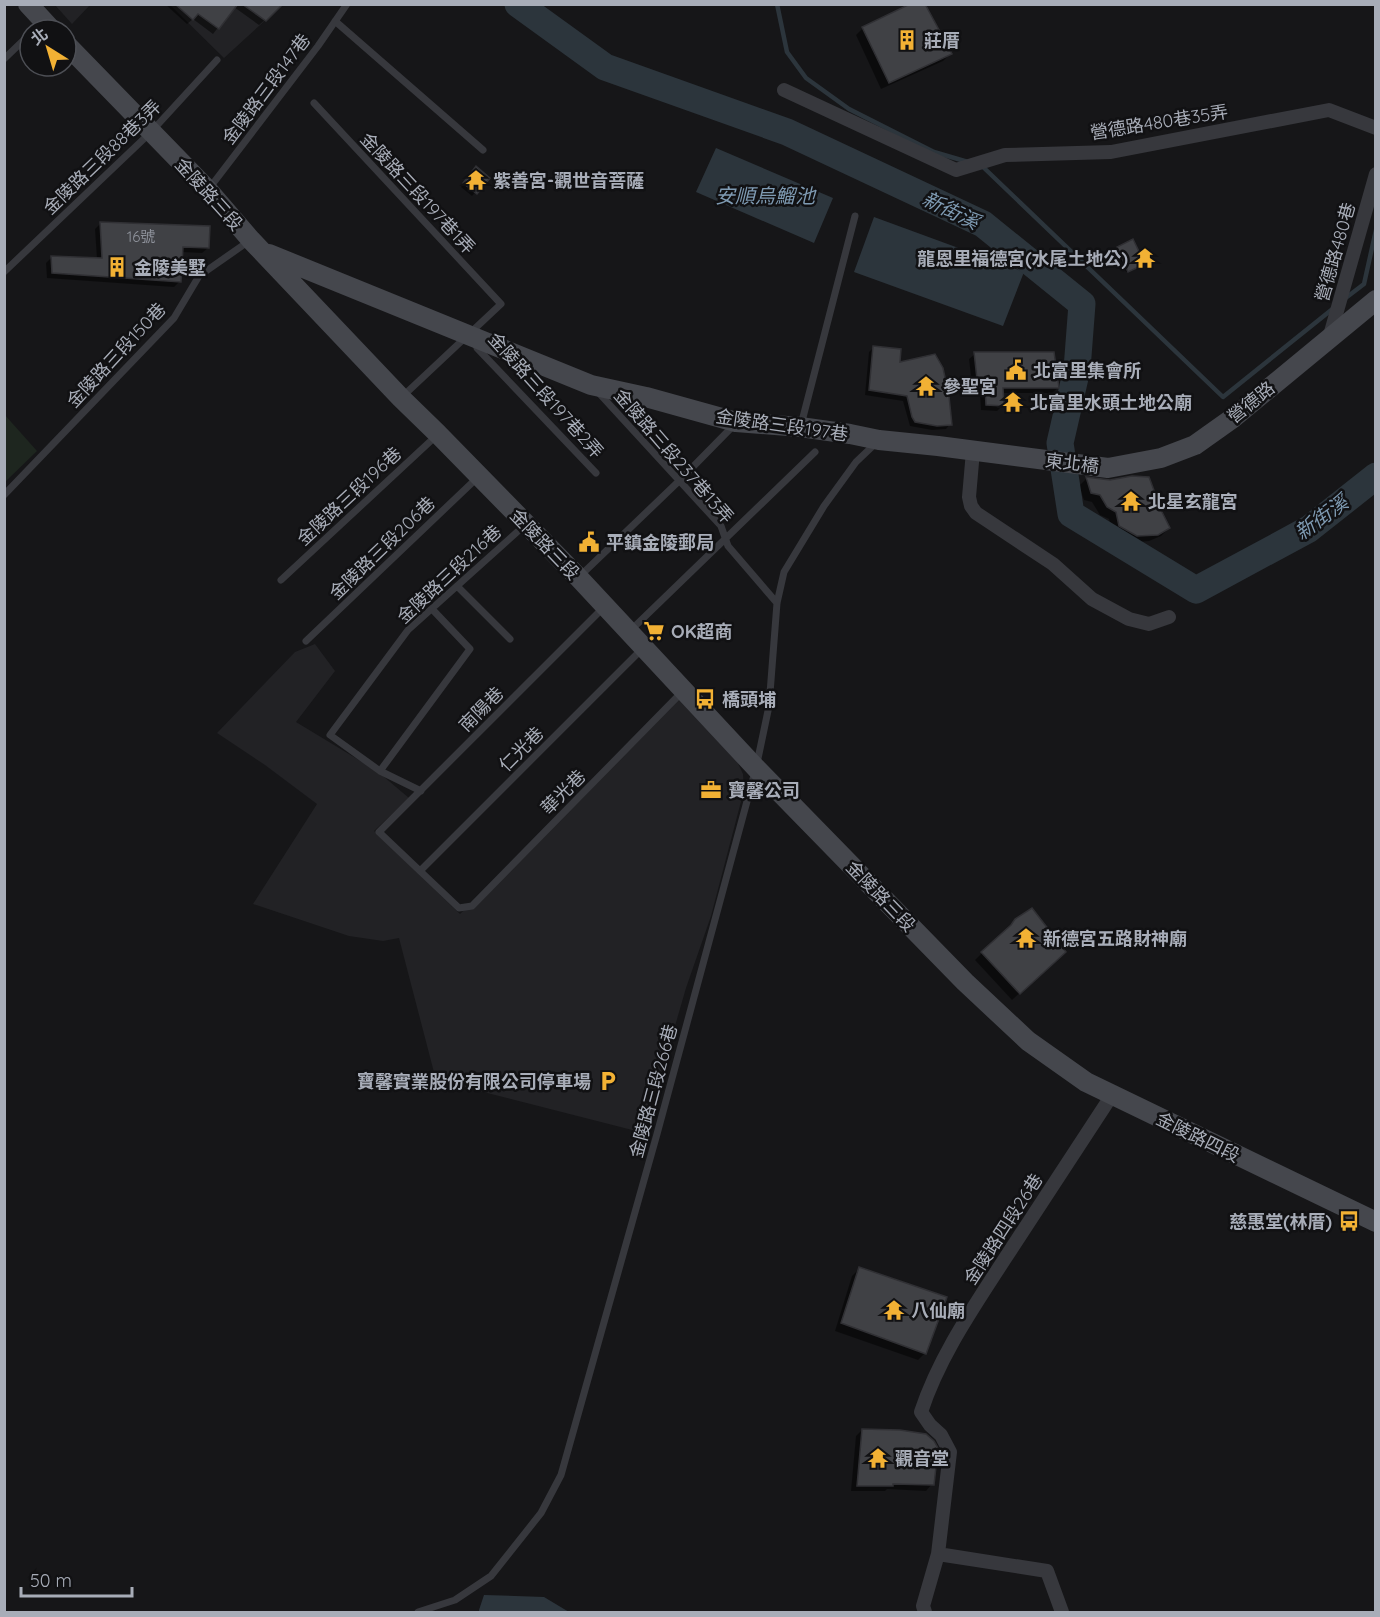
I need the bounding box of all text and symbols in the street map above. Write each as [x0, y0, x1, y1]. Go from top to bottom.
north arrow [18, 18, 78, 78]
text: 北 [27, 23, 51, 49]
building icon: 莊厝 [895, 28, 919, 52]
street label: 金陵路三段147巷 [217, 29, 315, 149]
place label: 莊厝 [924, 29, 960, 52]
street label: 金陵路三段88巷3弄 [38, 95, 166, 219]
street label: 營德路480巷35弄 [1088, 100, 1230, 144]
street label: 金陵路三段197巷1弄 [356, 127, 480, 259]
street label: 金陵路三段 [170, 153, 248, 235]
temple icon: 紫善宮-觀世音菩薩 [464, 168, 488, 192]
place label: 紫善宮-觀世音菩薩 [493, 169, 644, 192]
water label: 安順烏鰡池 [715, 183, 817, 208]
water label: 新街溪 [919, 186, 986, 236]
street label: 營德路480巷 [1310, 200, 1360, 304]
house number: 16號 [127, 227, 155, 246]
temple icon: 龍恩里福德宮(水尾土地公) [1133, 246, 1157, 270]
place label: 龍恩里福德宮(水尾土地公) [917, 247, 1128, 270]
building icon: 金陵美墅 [105, 255, 129, 279]
place label: 金陵美墅 [134, 256, 206, 279]
street label: 金陵路三段150巷 [61, 298, 171, 412]
street label: 金陵路三段197巷2弄 [483, 327, 609, 463]
public building icon: 北富里集會所 [1004, 358, 1028, 382]
place label: 北富里集會所 [1033, 359, 1141, 382]
temple icon: 參聖宮 [914, 374, 938, 398]
place label: 參聖宮 [943, 375, 997, 398]
street label: 營德路 [1223, 376, 1279, 428]
street label: 金陵路三段237巷13弄 [609, 384, 739, 528]
temple icon: 北富里水頭土地公廟 [1001, 390, 1025, 414]
place label: 北富里水頭土地公廟 [1030, 391, 1192, 414]
street label: 金陵路三段197巷 [714, 404, 850, 446]
street label: 金陵路三段196巷 [292, 442, 406, 550]
street label: 東北橋 [1044, 448, 1100, 478]
water label: 新街溪 [1289, 487, 1355, 545]
temple icon: 北星玄龍宮 [1119, 489, 1143, 513]
place label: 北星玄龍宮 [1148, 490, 1238, 513]
street label: 金陵路三段206巷 [324, 492, 440, 604]
street label: 金陵路三段 [505, 504, 585, 584]
street label: 金陵路三段216巷 [392, 520, 506, 628]
public building icon: 平鎮金陵郵局 [577, 530, 601, 554]
place label: 平鎮金陵郵局 [606, 531, 714, 554]
supermarket icon: OK超商 [642, 619, 666, 643]
place label: OK超商 [671, 620, 732, 643]
street label: 南陽巷 [454, 682, 508, 736]
bus stop icon: 橋頭埔 [693, 687, 717, 711]
place label: 橋頭埔 [722, 688, 776, 711]
street label: 仁光巷 [494, 722, 548, 776]
street label: 華光巷 [536, 765, 590, 819]
office icon: 寶馨公司 [699, 778, 723, 802]
place label: 寶馨公司 [728, 779, 800, 802]
street label: 金陵路三段 [841, 856, 921, 936]
temple icon: 新德宮五路財神廟 [1014, 926, 1038, 950]
place label: 新德宮五路財神廟 [1043, 927, 1187, 950]
street label: 金陵路三段266巷 [624, 1022, 682, 1160]
parking icon: 寶馨實業股份有限公司停車場 [596, 1069, 620, 1093]
place label: 寶馨實業股份有限公司停車場 [357, 1070, 591, 1093]
street label: 金陵路四段 [1153, 1107, 1243, 1167]
street label: 金陵路四段26巷 [959, 1169, 1047, 1289]
bus stop icon: 慈惠堂(林厝) [1337, 1209, 1361, 1233]
place label: 慈惠堂(林厝) [1229, 1210, 1332, 1233]
temple icon: 八仙廟 [882, 1298, 906, 1322]
place label: 八仙廟 [911, 1299, 965, 1322]
temple icon: 觀音堂 [866, 1446, 890, 1470]
place label: 觀音堂 [895, 1447, 949, 1470]
scale bar [21, 1560, 132, 1598]
text: 50 m [30, 1569, 72, 1592]

